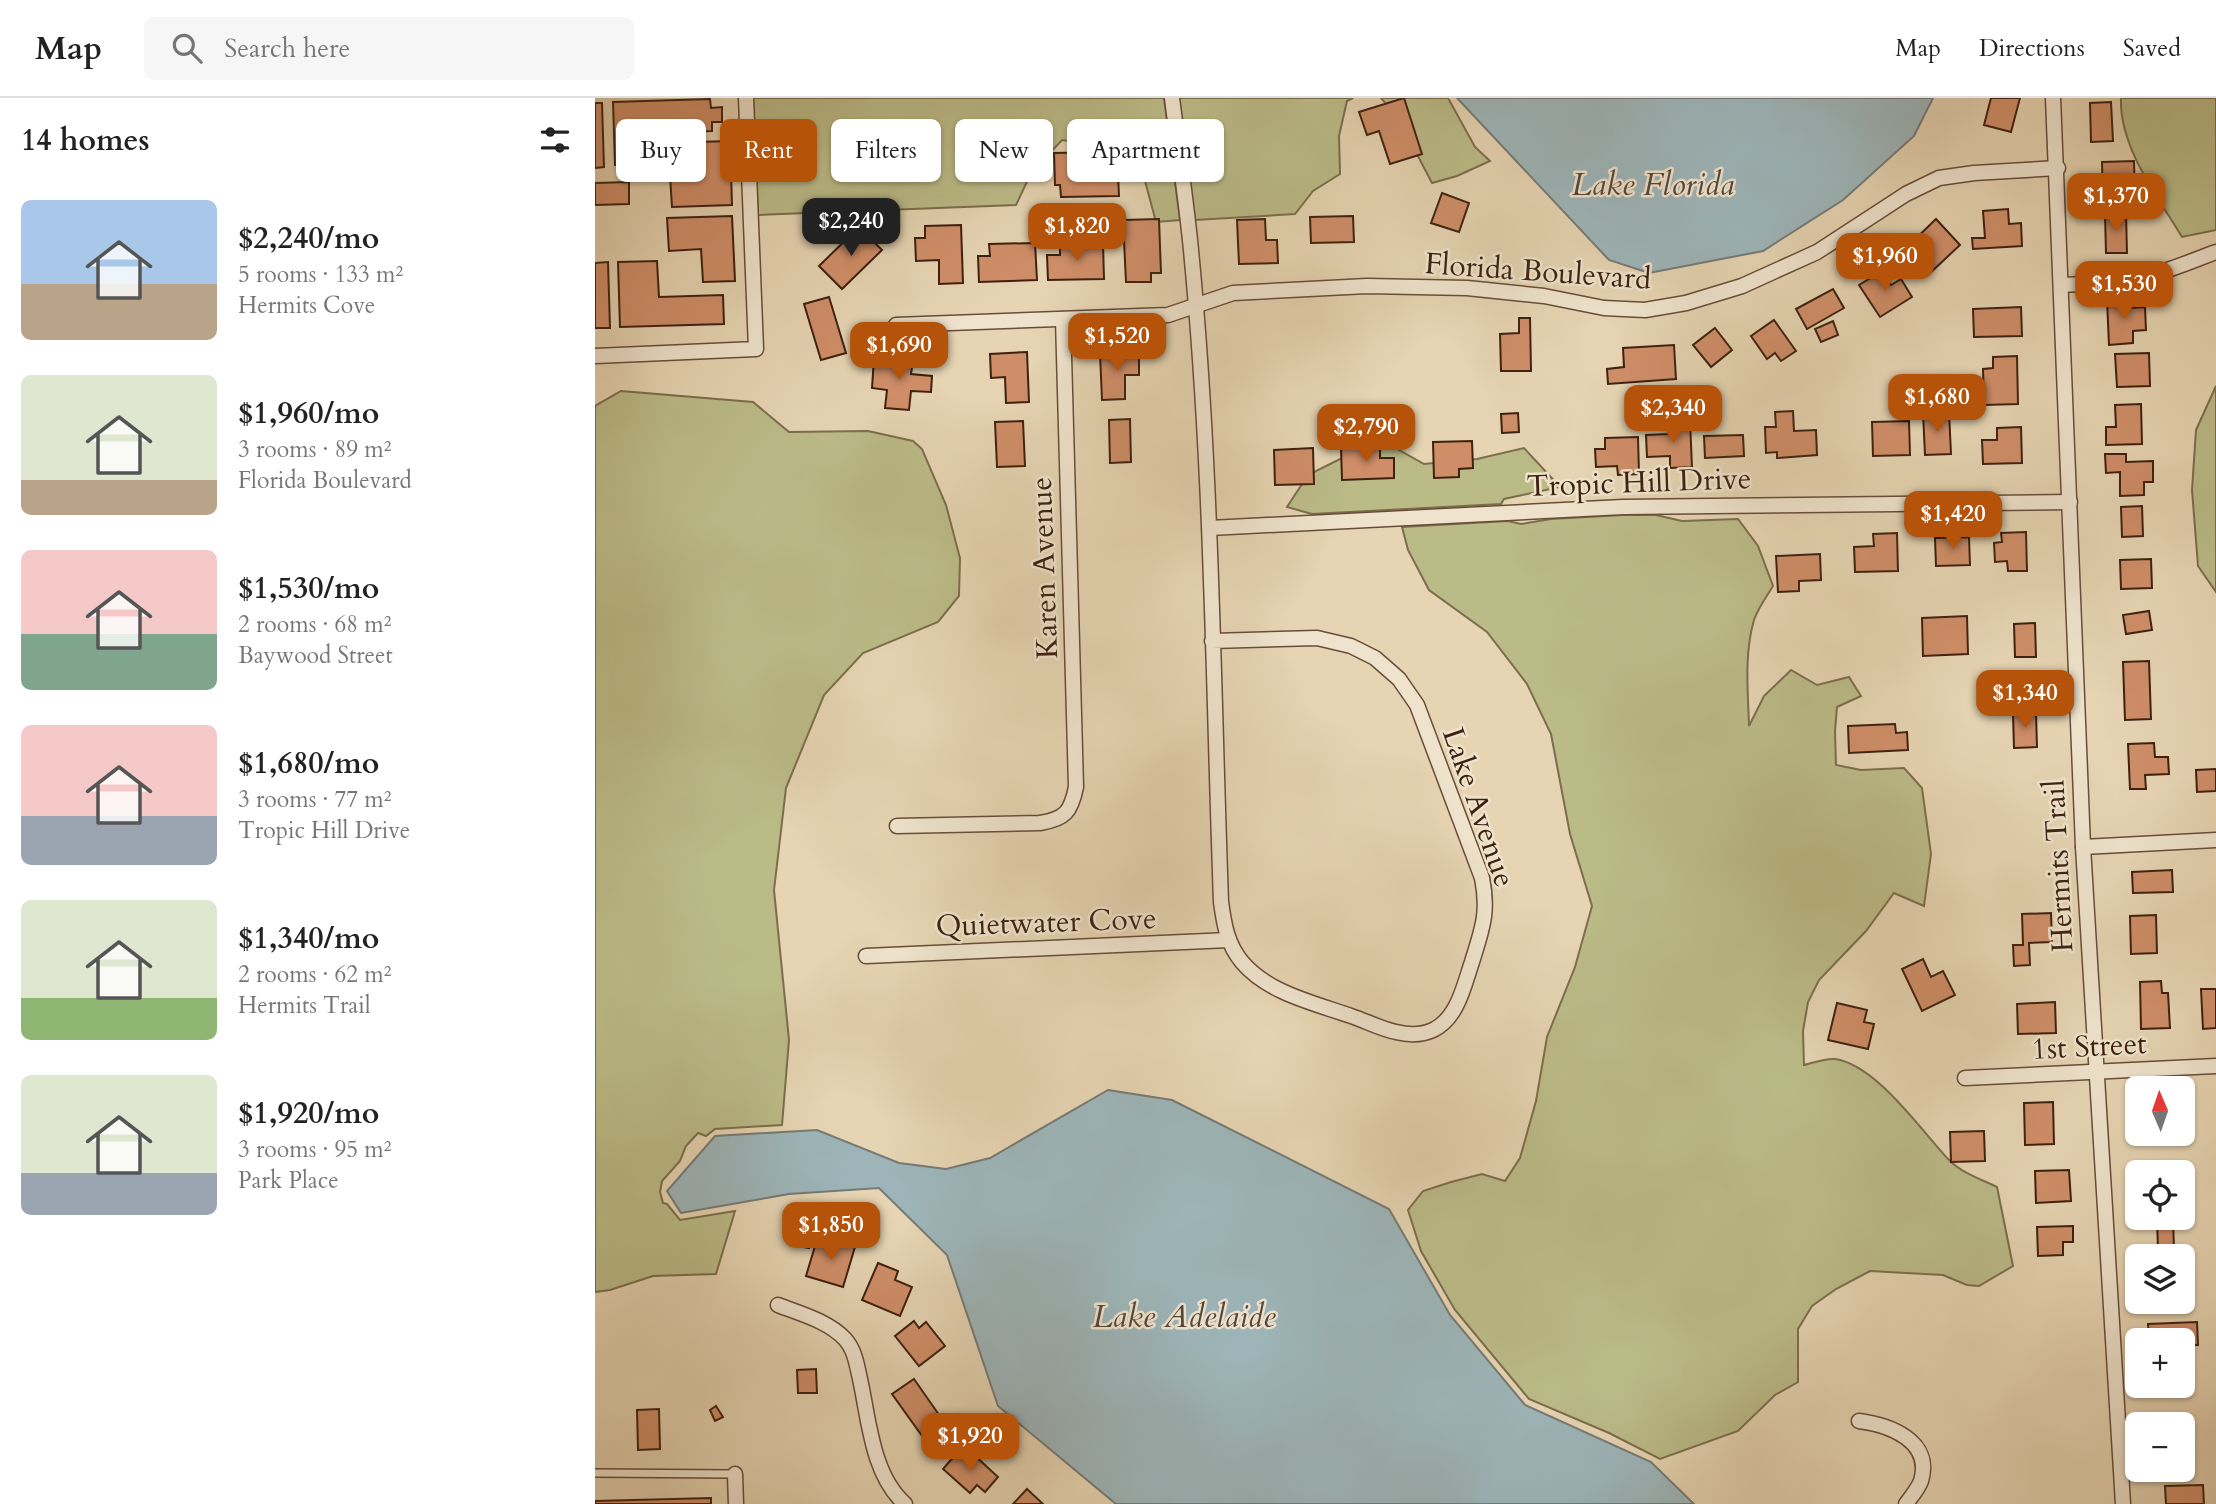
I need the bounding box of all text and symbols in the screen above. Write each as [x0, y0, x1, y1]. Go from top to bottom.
search box [144, 17, 634, 80]
text: Map [35, 26, 102, 71]
icon: search [168, 29, 206, 67]
text: Search here [224, 31, 350, 66]
text: Map [1895, 32, 1941, 65]
text: Directions [1979, 32, 2085, 65]
text: Saved [2123, 32, 2181, 65]
chip: Buy [616, 119, 706, 182]
chip: Rent [720, 119, 817, 182]
chip: Filters [831, 119, 941, 182]
chip: New [955, 119, 1053, 182]
chip: Apartment [1067, 119, 1224, 182]
text: 14 homes [21, 120, 150, 161]
icon: filters [536, 121, 574, 159]
water label: Lake Florida [1572, 163, 1734, 207]
pin: $1,370 [2059, 174, 2173, 233]
text: $1,370 [2083, 180, 2149, 211]
pin: $2,240 [794, 198, 908, 258]
pin: $1,820 [1020, 204, 1134, 263]
text: $2,240 [818, 205, 884, 236]
text: $1,820 [1044, 210, 1110, 241]
text: $2,240/mo [238, 218, 379, 259]
icon: home [77, 228, 161, 312]
pin: $1,960 [1828, 234, 1942, 293]
text: $1,960 [1852, 240, 1918, 271]
street label: Florida Boulevard [1423, 243, 1652, 300]
text: 5 rooms · 133 m² [238, 259, 403, 290]
pin: $1,530 [2067, 262, 2181, 321]
text: $1,530 [2091, 268, 2157, 299]
text: Hermits Cove [238, 290, 375, 321]
pin: $1,520 [1060, 314, 1174, 373]
text: $1,520 [1084, 320, 1150, 351]
pin: $1,690 [842, 322, 956, 382]
text: $1,690 [866, 329, 932, 360]
pin: $1,680 [1880, 374, 1994, 434]
text: $1,680 [1904, 381, 1970, 412]
pin: $2,340 [1616, 386, 1730, 445]
text: $2,340 [1640, 392, 1706, 423]
text: $1,960/mo [238, 393, 379, 434]
icon: home [77, 403, 161, 487]
pin: $2,790 [1309, 404, 1423, 464]
text: $2,790 [1333, 411, 1399, 442]
text: 3 rooms · 89 m² [238, 434, 391, 465]
street label: Tropic Hill Drive [1526, 458, 1752, 507]
text: Florida Boulevard [238, 465, 412, 496]
street label: Karen Avenue [1021, 476, 1068, 660]
pin: $1,420 [1896, 491, 2010, 551]
text: $1,420 [1920, 498, 1986, 529]
text: $1,530/mo [238, 568, 379, 609]
icon: home [77, 578, 161, 662]
text: 2 rooms · 68 m² [238, 609, 391, 640]
text: Baywood Street [238, 640, 393, 671]
pin: $1,340 [1968, 670, 2082, 730]
text: $1,340 [1992, 677, 2058, 708]
street label: Lake Avenue [1432, 722, 1525, 892]
text: $1,680/mo [238, 743, 379, 784]
icon: home [77, 753, 161, 837]
street label: Hermits Trail [2033, 778, 2083, 953]
text: 3 rooms · 77 m² [238, 784, 391, 815]
text: Tropic Hill Drive [238, 815, 410, 846]
street label: Quietwater Cove [935, 898, 1157, 947]
text: $1,340/mo [238, 918, 379, 959]
icon: home [77, 928, 161, 1012]
text: 2 rooms · 62 m² [238, 959, 391, 990]
text: Hermits Trail [238, 990, 371, 1021]
street label: 1st Street [2030, 1023, 2148, 1070]
north arrow [2125, 1076, 2195, 1146]
map controls [2125, 1076, 2195, 1482]
text: $1,920/mo [238, 1093, 379, 1134]
icon: home [77, 1103, 161, 1187]
text: 3 rooms · 95 m² [238, 1134, 391, 1165]
button: locate [2125, 1160, 2195, 1230]
text: Park Place [238, 1165, 339, 1196]
pin: $1,850 [774, 1202, 888, 1262]
text: $1,850 [798, 1209, 864, 1240]
button: layers [2125, 1244, 2195, 1314]
water label: Lake Adelaide [1092, 1295, 1276, 1339]
button: + [2125, 1328, 2195, 1398]
button: − [2125, 1412, 2195, 1482]
pin: $1,920 [913, 1414, 1027, 1473]
text: $1,920 [937, 1420, 1003, 1451]

